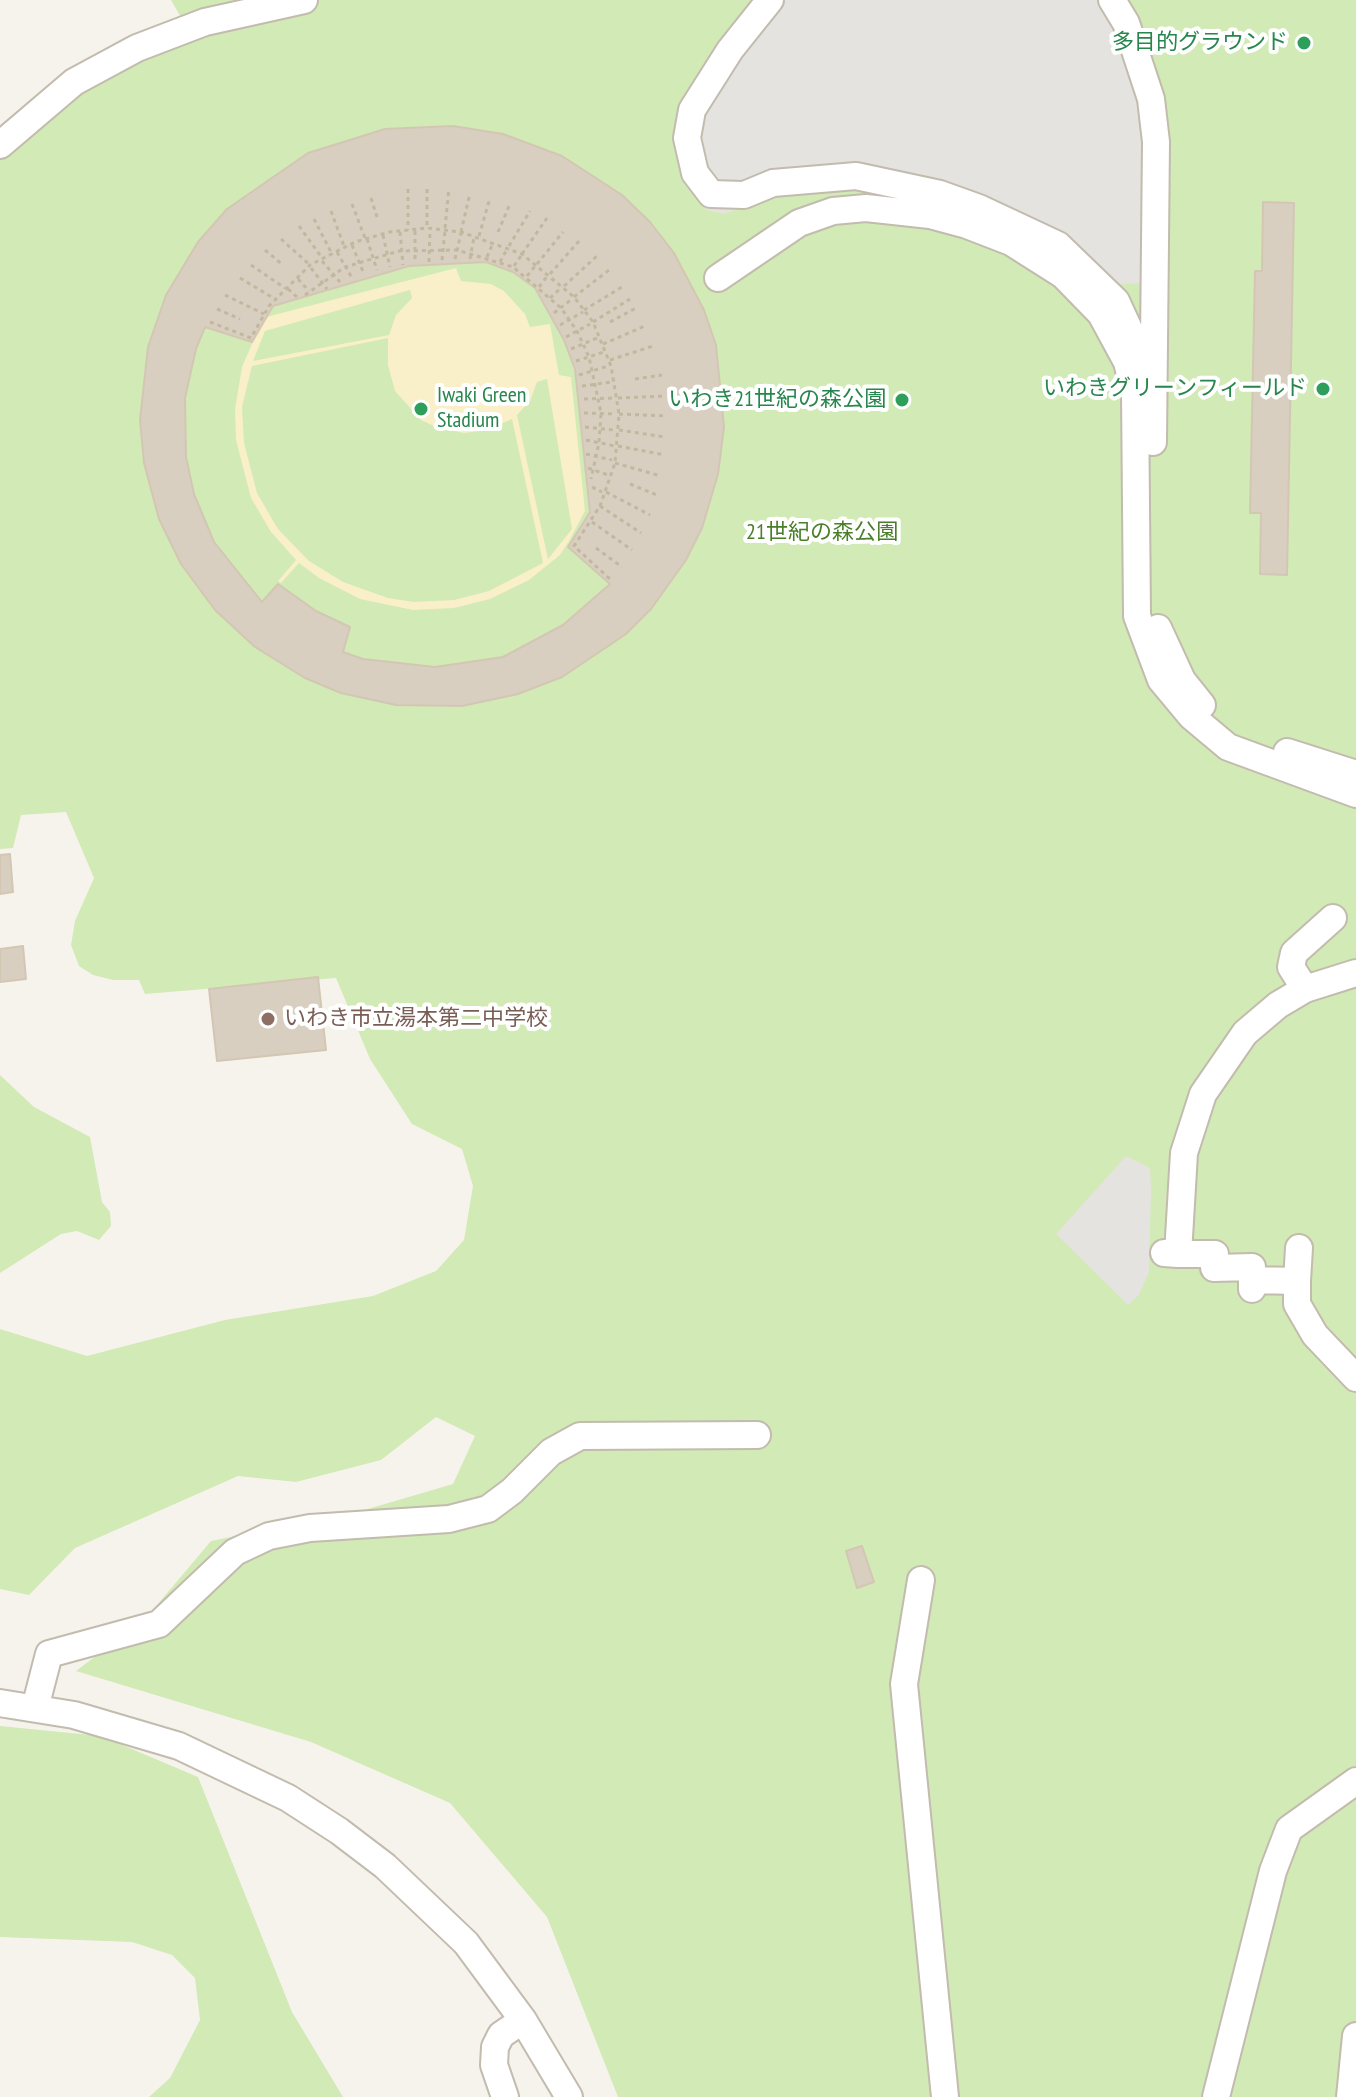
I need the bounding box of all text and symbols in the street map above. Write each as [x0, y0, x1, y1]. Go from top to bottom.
place label: 多目的グラウンド [1112, 30, 1288, 56]
marker: 多目的グラウンド [1295, 34, 1313, 52]
place label: いわきグリーンフィールド [1043, 376, 1307, 402]
marker: いわきグリーンフィールド [1314, 380, 1332, 398]
place label: Iwaki Green Stadium [437, 383, 526, 434]
place label: いわき21世紀の森公園 [668, 387, 886, 413]
marker: いわき21世紀の森公園 [893, 391, 911, 409]
marker: Iwaki Green Stadium [412, 400, 430, 418]
park label: 21世紀の森公園 [746, 520, 898, 546]
place label: いわき市立湯本第二中学校 [284, 1006, 548, 1032]
marker: いわき市立湯本第二中学校 [259, 1010, 277, 1028]

